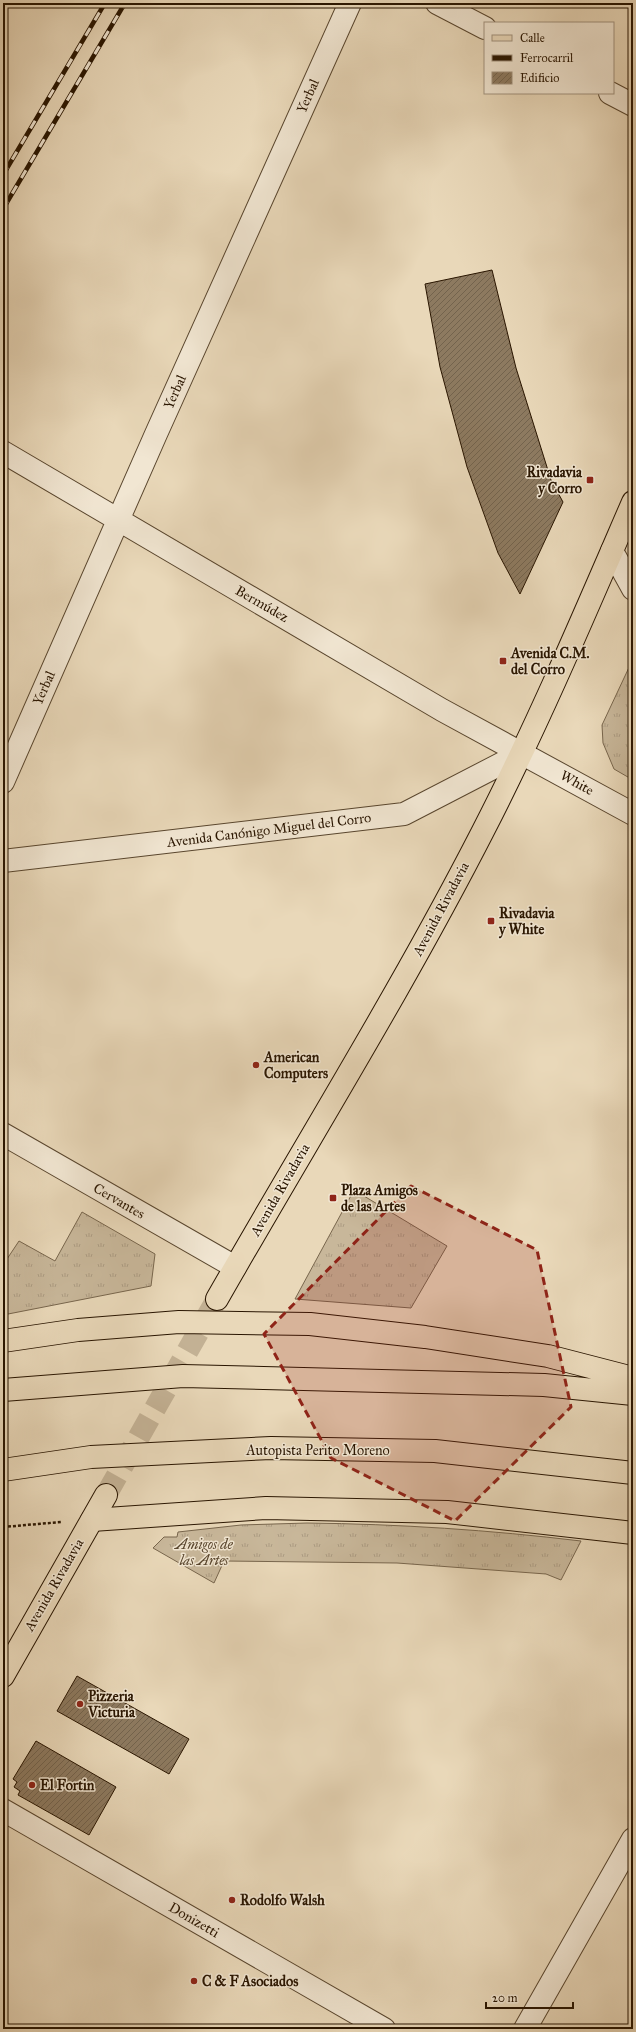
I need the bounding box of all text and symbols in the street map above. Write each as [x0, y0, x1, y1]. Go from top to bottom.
legend [484, 22, 614, 94]
text: Calle [520, 31, 545, 45]
text: Ferrocarril [520, 51, 574, 65]
text: Edificio [520, 71, 559, 85]
street label: Yerbal [293, 76, 323, 116]
street label: Yerbal [160, 372, 190, 412]
place label: Rivadavia y Corro [527, 464, 583, 498]
marker: Rivadavia y Corro [585, 475, 595, 485]
street label: Bermúdez [232, 582, 292, 626]
place label: Avenida C.M. del Corro [510, 645, 589, 678]
marker: Avenida C.M. del Corro [498, 656, 508, 666]
street label: Yerbal [29, 668, 59, 708]
street label: White [557, 767, 597, 799]
street label: Avenida Canónigo Miguel del Corro [165, 809, 372, 851]
street label: Avenida Rivadavia [409, 859, 473, 960]
place label: Rivadavia y White [498, 905, 556, 939]
marker: Rivadavia y White [486, 916, 496, 926]
place label: American Computers [263, 1049, 328, 1083]
marker: American Computers [251, 1060, 261, 1070]
street label: Avenida Rivadavia [246, 1141, 313, 1240]
street label: Cervantes [90, 1179, 148, 1223]
place label: Plaza Amigos de las Artes [341, 1182, 418, 1215]
marker: Plaza Amigos de las Artes [328, 1193, 338, 1203]
street label: Autopista Perito Moreno [245, 1442, 390, 1459]
street label: Avenida Rivadavia [20, 1536, 87, 1635]
park label: Amigos de las Artes [173, 1536, 234, 1569]
place label: Pizzeria Victuria [87, 1688, 136, 1721]
marker: Pizzeria Victuria [75, 1699, 85, 1709]
place label: El Fortin [40, 1777, 95, 1794]
marker: El Fortin [27, 1780, 37, 1790]
place label: Rodolfo Walsh [240, 1892, 325, 1909]
marker: Rodolfo Walsh [227, 1895, 237, 1905]
street label: Donizetti [166, 1899, 222, 1941]
place label: C & F Asociados [202, 1973, 298, 1990]
marker: C & F Asociados [189, 1976, 199, 1986]
scale bar [486, 1984, 573, 2010]
text: 20 m [492, 1991, 518, 2005]

